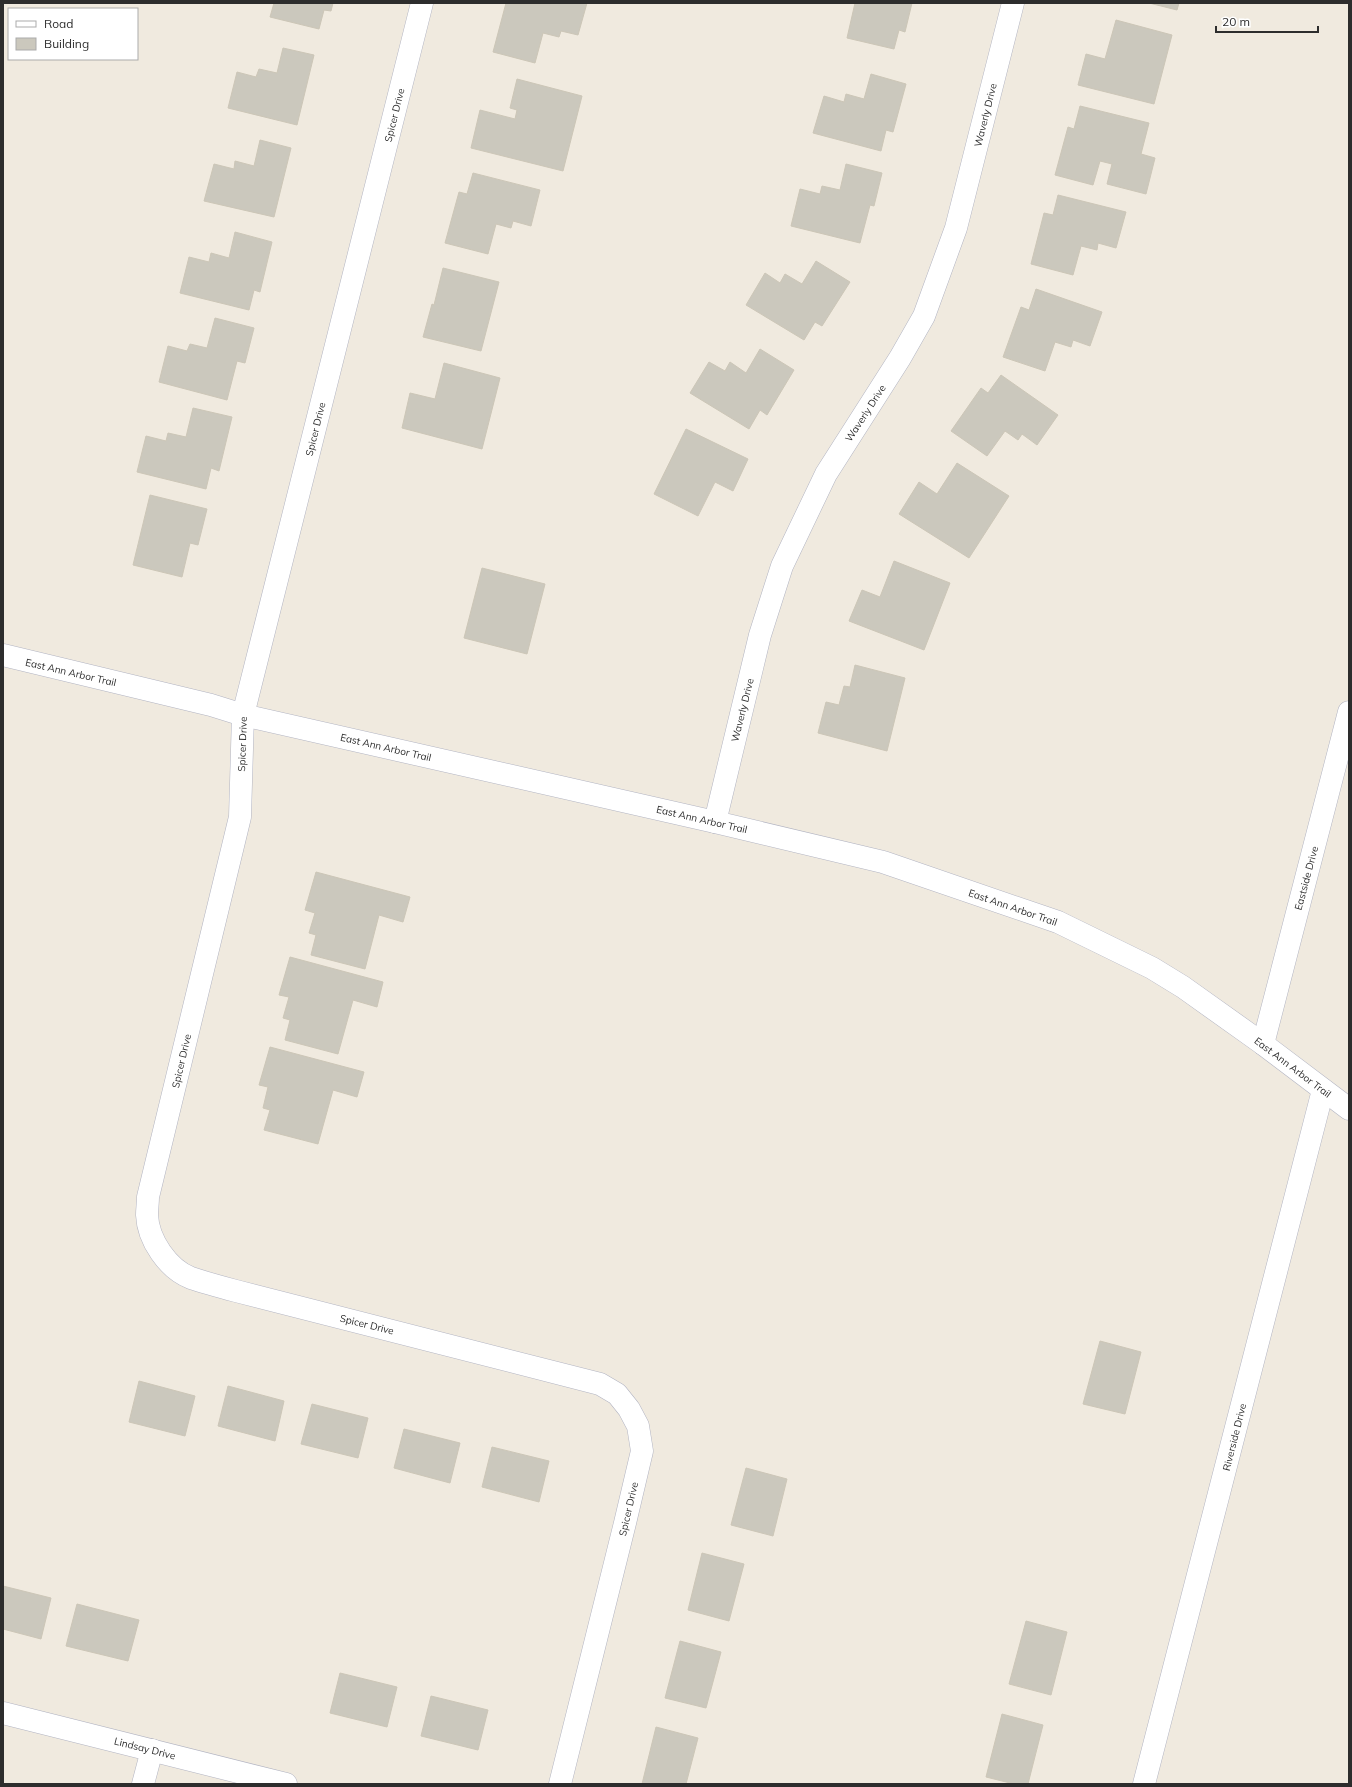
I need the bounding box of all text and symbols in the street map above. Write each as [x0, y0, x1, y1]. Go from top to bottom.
legend [8, 8, 138, 60]
scale bar [1216, 8, 1318, 34]
text: 20 m [1222, 14, 1250, 29]
text: Road [44, 16, 73, 31]
text: Building [44, 36, 89, 51]
street label: Waverly Drive [971, 82, 1000, 148]
street label: Spicer Drive [381, 87, 407, 144]
street label: Waverly Drive [842, 382, 889, 444]
street label: Spicer Drive [302, 401, 328, 458]
street label: East Ann Arbor Trail [24, 656, 118, 689]
street label: Waverly Drive [728, 677, 757, 743]
street label: Spicer Drive [235, 716, 250, 772]
street label: East Ann Arbor Trail [339, 731, 433, 764]
street label: East Ann Arbor Trail [655, 803, 749, 836]
street label: Eastside Drive [1292, 845, 1321, 912]
street label: East Ann Arbor Trail [967, 886, 1059, 929]
street label: Spicer Drive [169, 1033, 194, 1090]
street label: East Ann Arbor Trail [1252, 1034, 1334, 1101]
street label: Spicer Drive [338, 1311, 395, 1337]
street label: Riverside Drive [1220, 1402, 1249, 1472]
street label: Spicer Drive [616, 1481, 641, 1538]
street label: Lindsay Drive [113, 1735, 177, 1762]

